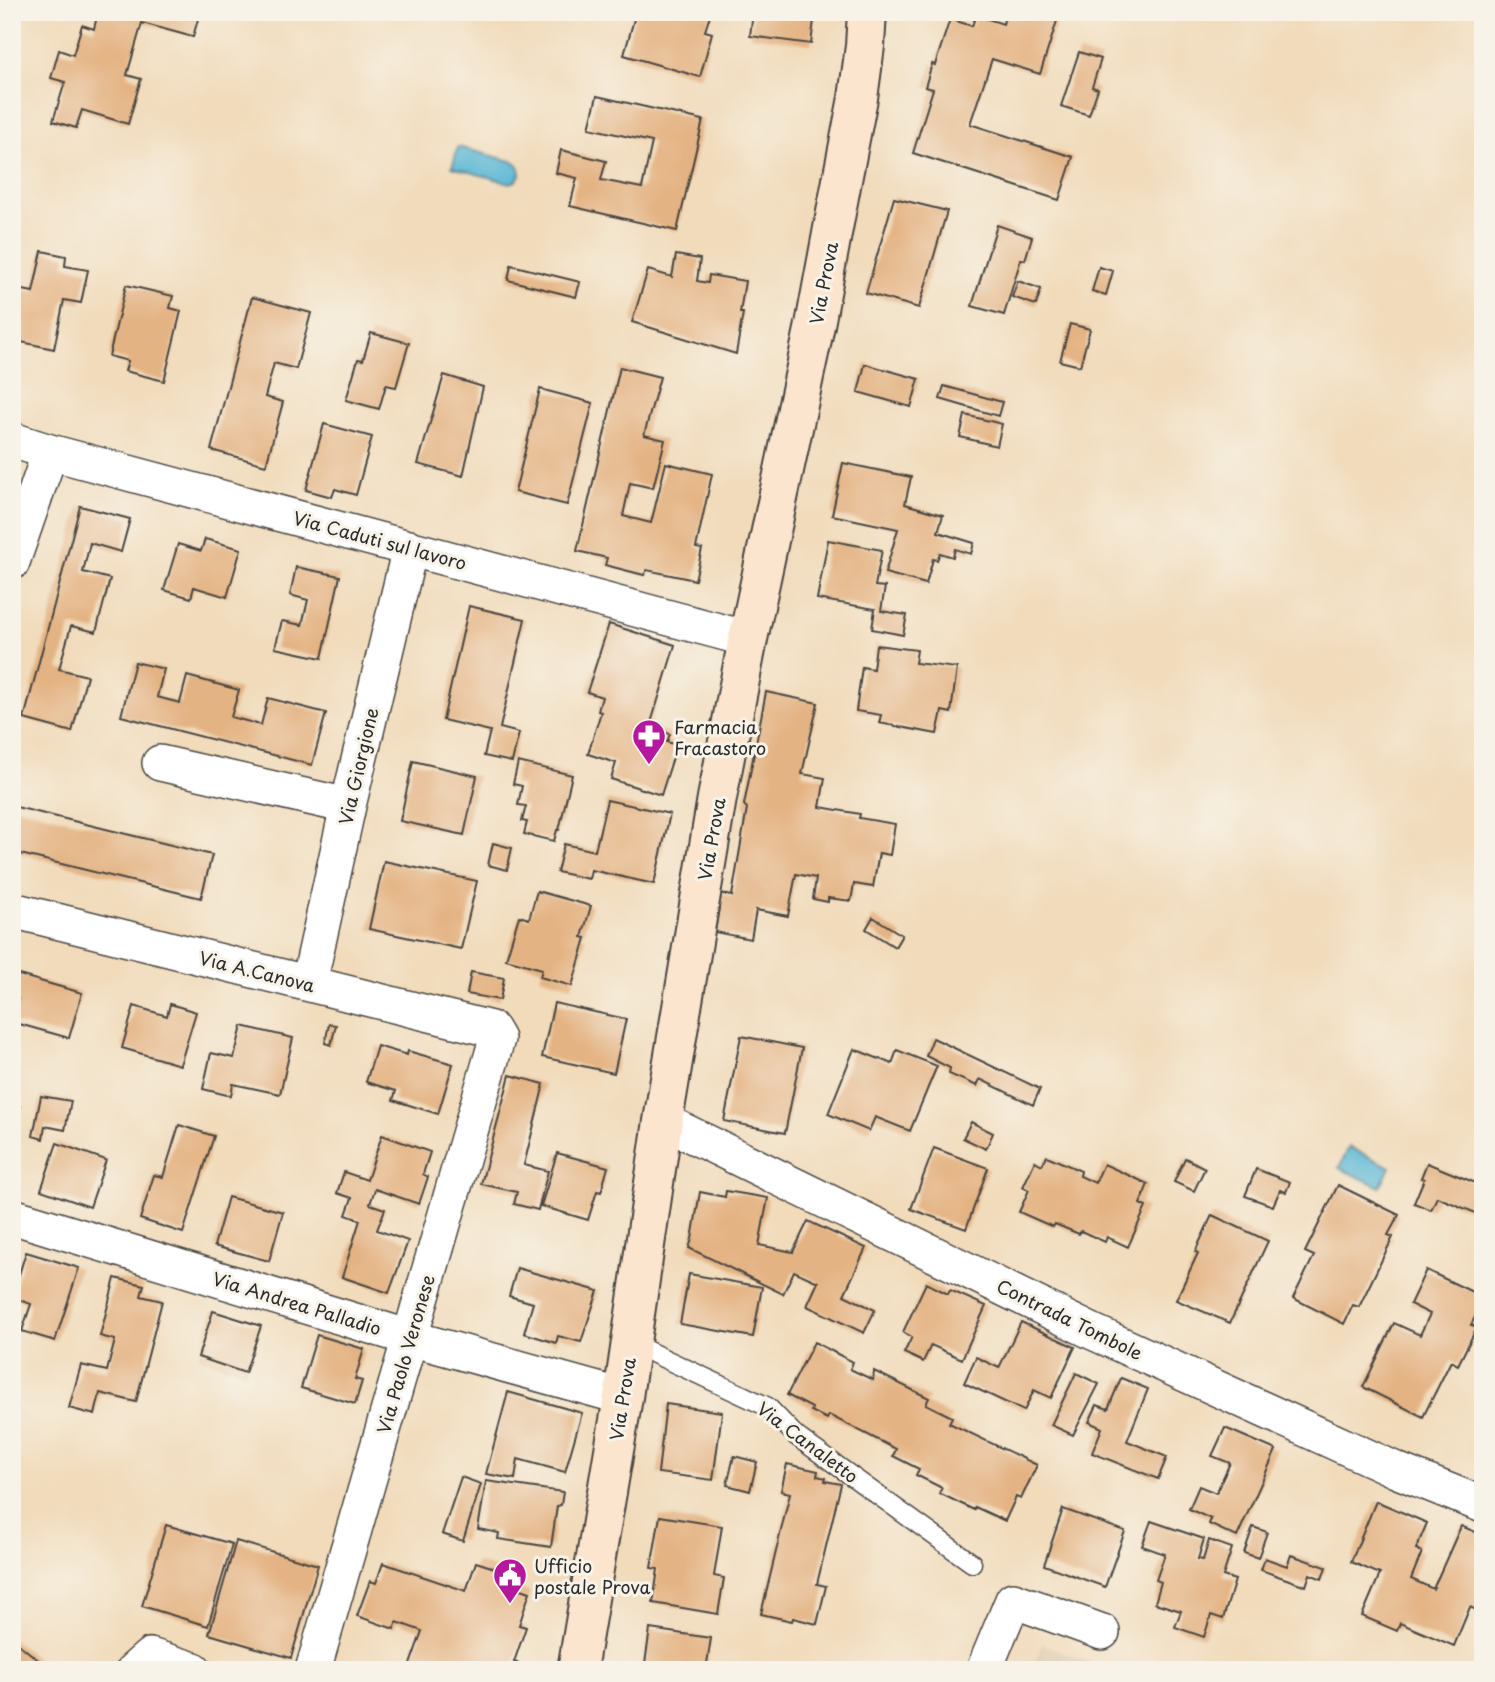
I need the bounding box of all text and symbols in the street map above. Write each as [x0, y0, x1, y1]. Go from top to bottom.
street label: Via Prova [802, 239, 844, 327]
street label: Via Caduti sul lavoro [290, 504, 470, 576]
street label: Via Giorgione [331, 705, 385, 827]
place label: Farmacia Fracastoro [674, 713, 766, 761]
pharmacy icon: Farmacia Fracastoro [630, 717, 668, 766]
street label: Via Prova [690, 795, 732, 883]
street label: Via A.Canova [196, 944, 318, 998]
street label: Via Andrea Palladio [209, 1264, 385, 1342]
street label: Via Paolo Veronese [369, 1271, 441, 1437]
street label: Contrada Tombole [992, 1272, 1148, 1366]
street label: Via Prova [602, 1355, 642, 1442]
street label: Via Canaletto [752, 1395, 864, 1489]
place label: Ufficio postale Prova [534, 1552, 650, 1600]
public building icon: Ufficio postale Prova [491, 1556, 529, 1605]

